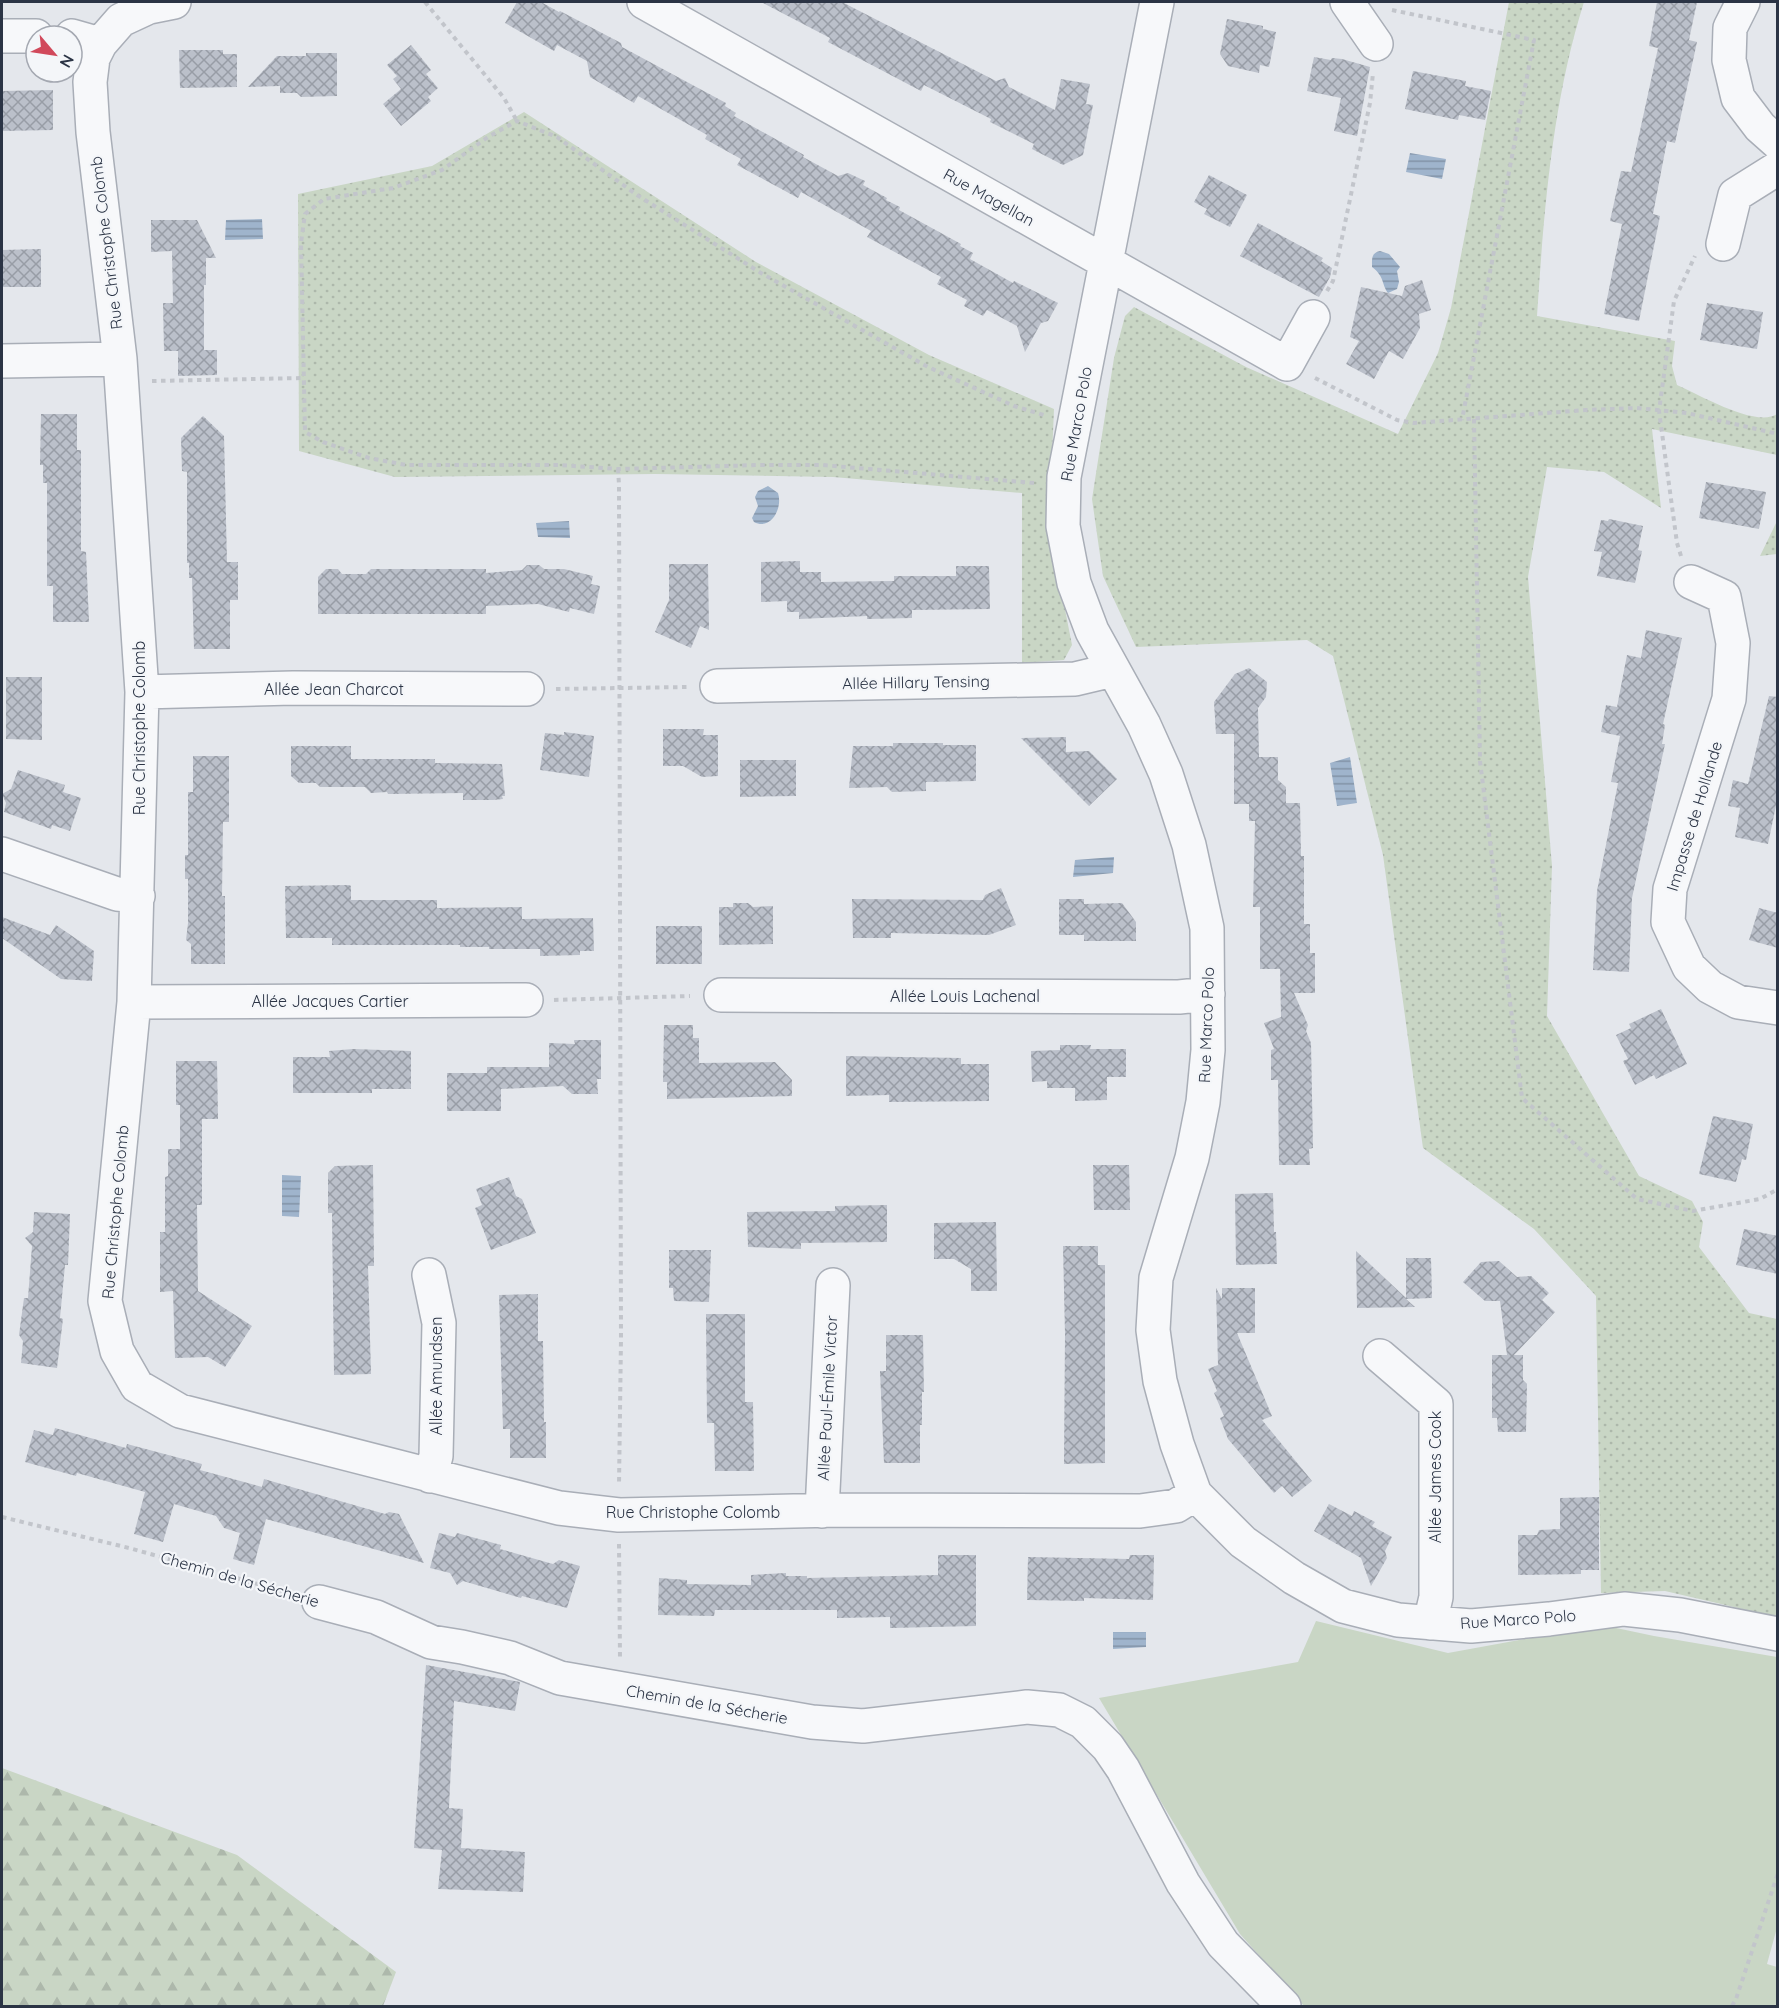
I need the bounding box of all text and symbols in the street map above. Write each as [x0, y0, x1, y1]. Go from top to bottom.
north arrow [24, 24, 84, 84]
text: N [56, 51, 79, 71]
street label: Rue Christophe Colomb [85, 155, 127, 331]
street label: Rue Magellan [940, 164, 1038, 230]
street label: Rue Marco Polo [1056, 365, 1096, 483]
street label: Rue Christophe Colomb [129, 641, 149, 815]
street label: Allée Hillary Tensing [842, 671, 990, 693]
street label: Allée Jean Charcot [264, 679, 404, 699]
street label: Impasse de Hollande [1662, 739, 1726, 893]
street label: Rue Marco Polo [1194, 967, 1218, 1083]
street label: Allée Louis Lachenal [890, 986, 1040, 1006]
street label: Allée Jacques Cartier [251, 991, 409, 1011]
street label: Rue Christophe Colomb [97, 1124, 133, 1300]
street label: Allée Paul-Émile Victor [813, 1315, 841, 1481]
street label: Allée Amundsen [426, 1317, 446, 1435]
street label: Allée James Cook [1425, 1411, 1445, 1543]
street label: Rue Christophe Colomb [606, 1502, 780, 1522]
street label: Chemin de la Sécherie [158, 1547, 322, 1611]
street label: Rue Marco Polo [1459, 1605, 1577, 1633]
street label: Chemin de la Sécherie [624, 1680, 790, 1728]

